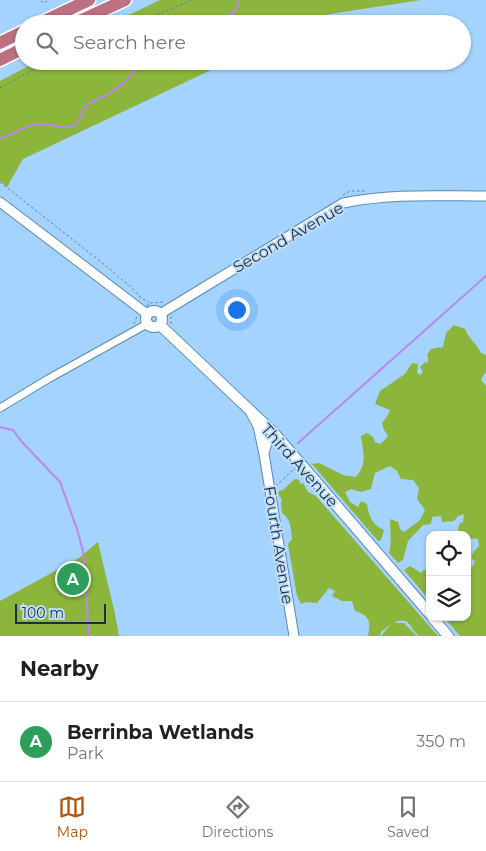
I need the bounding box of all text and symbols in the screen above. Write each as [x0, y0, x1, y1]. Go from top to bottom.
search box [15, 15, 471, 70]
icon: search [33, 29, 61, 57]
text: Search here [73, 31, 186, 54]
street label: Second Avenue [230, 198, 347, 277]
your location [224, 297, 250, 323]
street label: Third Avenue [257, 420, 342, 511]
street label: Fourth Avenue [260, 485, 297, 605]
map controls [426, 531, 471, 621]
button: locate [426, 531, 471, 576]
pin: A [57, 560, 89, 598]
button: layers [426, 576, 471, 621]
scale bar [15, 601, 106, 624]
text: 100 m [22, 604, 64, 622]
text: Nearby [20, 656, 99, 681]
text: Berrinba Wetlands [67, 721, 254, 744]
text: A [30, 732, 42, 751]
text: 350 m [416, 732, 466, 751]
text: Park [67, 744, 104, 763]
tab: Map [57, 793, 88, 841]
tab: Directions [202, 793, 273, 841]
tab: Saved [387, 793, 429, 841]

